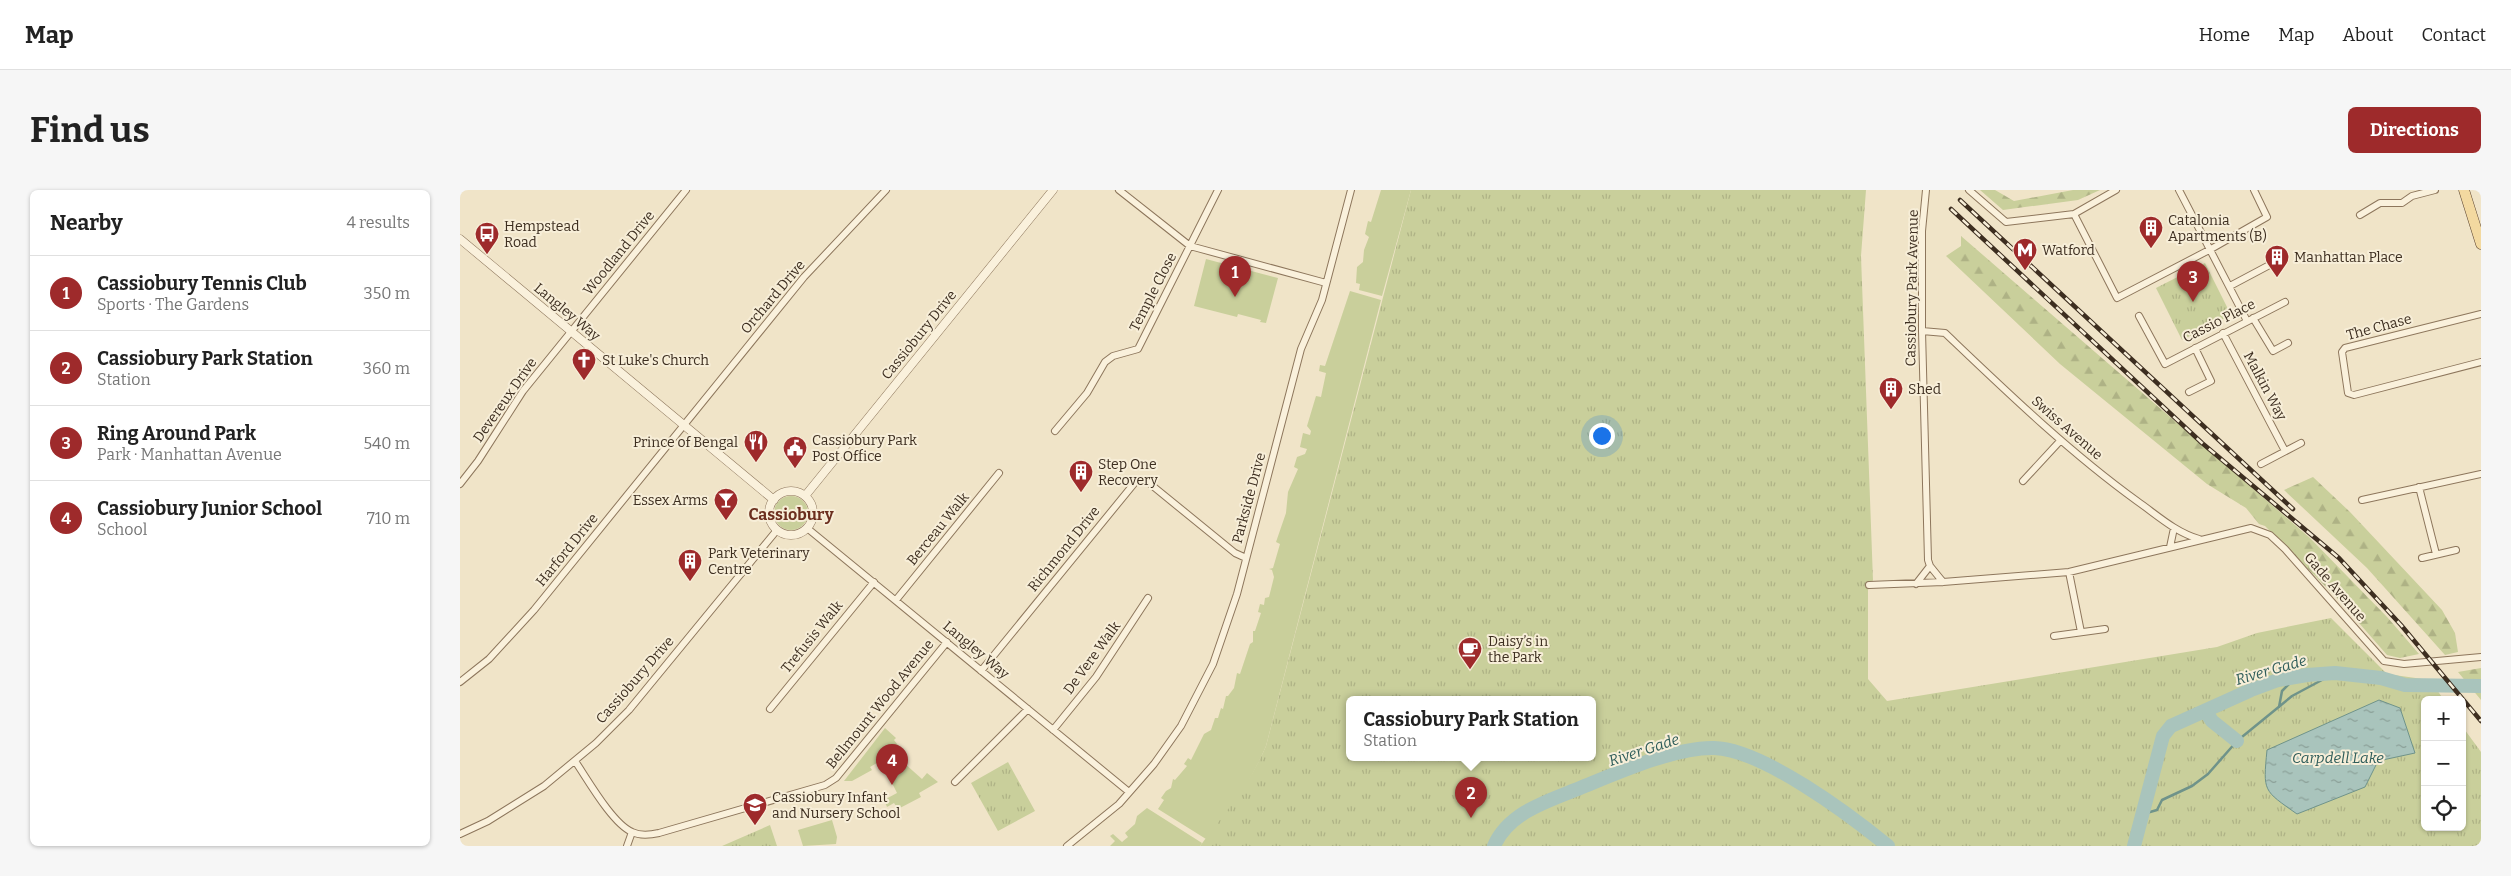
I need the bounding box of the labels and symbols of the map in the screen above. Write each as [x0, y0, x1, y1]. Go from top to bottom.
street label: Woodland Drive [580, 207, 658, 299]
street label: Cassiobury Park Avenue [1902, 209, 1922, 367]
place label: Catalonia Apartments (B) [2168, 212, 2267, 245]
building icon: Catalonia Apartments (B) [2138, 215, 2164, 249]
place label: Hempstead Road [504, 218, 579, 251]
bus stop icon: Hempstead Road [474, 221, 500, 255]
metro station icon: Watford [2012, 237, 2038, 271]
place label: Watford [2042, 242, 2095, 259]
building icon: Manhattan Place [2264, 244, 2290, 278]
place label: Manhattan Place [2294, 249, 2403, 266]
street label: Temple Close [1126, 250, 1180, 334]
pin: 1 [1219, 256, 1251, 297]
street label: Orchard Drive [737, 257, 809, 337]
pin: 3 [2177, 261, 2209, 302]
street label: Langley Way [530, 279, 604, 345]
street label: Cassiobury Drive [878, 287, 960, 383]
street label: Cassio Place [2180, 295, 2258, 347]
street label: The Chase [2345, 310, 2413, 344]
church icon: St Luke's Church [571, 347, 597, 381]
street label: Malkin Way [2240, 349, 2290, 424]
place label: St Luke's Church [602, 352, 709, 369]
street label: Devereux Drive [470, 354, 540, 446]
building icon: Shed [1878, 376, 1904, 410]
place label: Shed [1908, 381, 1941, 398]
street label: Swiss Avenue [2028, 393, 2106, 463]
your location [1589, 423, 1615, 449]
restaurant icon: Prince of Bengal [743, 429, 769, 463]
place label: Cassiobury Park Post Office [812, 432, 917, 465]
place label: Prince of Bengal [633, 434, 738, 451]
public building icon: Cassiobury Park Post Office [782, 435, 808, 469]
street label: Parkside Drive [1229, 451, 1269, 545]
place label: Step One Recovery [1098, 456, 1158, 489]
building icon: Step One Recovery [1068, 459, 1094, 493]
bar icon: Essex Arms [713, 487, 739, 521]
street label: Berceau Walk [903, 489, 973, 569]
place label: Essex Arms [633, 492, 708, 509]
street label: Richmond Drive [1024, 503, 1104, 595]
district label: Cassiobury [748, 505, 834, 524]
street label: Harford Drive [532, 510, 602, 590]
place label: Park Veterinary Centre [708, 545, 810, 578]
building icon: Park Veterinary Centre [677, 548, 703, 582]
street label: Gade Avenue [2300, 549, 2370, 625]
street label: Trefusis Walk [778, 597, 846, 677]
street label: Langley Way [939, 617, 1013, 683]
street label: De Vere Walk [1060, 618, 1124, 698]
street label: Cassiobury Drive [593, 633, 677, 727]
place label: Daisy’s in the Park [1488, 633, 1548, 666]
street label: Bellmount Wood Avenue [823, 636, 937, 772]
cafe icon: Daisy’s in the Park [1457, 636, 1483, 670]
water label: River Gade [2233, 651, 2309, 689]
water label: River Gade [1606, 730, 1682, 770]
pin: 4 [876, 744, 908, 785]
water label: Carpdell Lake [2292, 749, 2384, 767]
pin: 2 [1455, 777, 1487, 818]
place label: Cassiobury Infant and Nursery School [772, 789, 900, 822]
school or university icon: Cassiobury Infant and Nursery School [742, 792, 768, 826]

